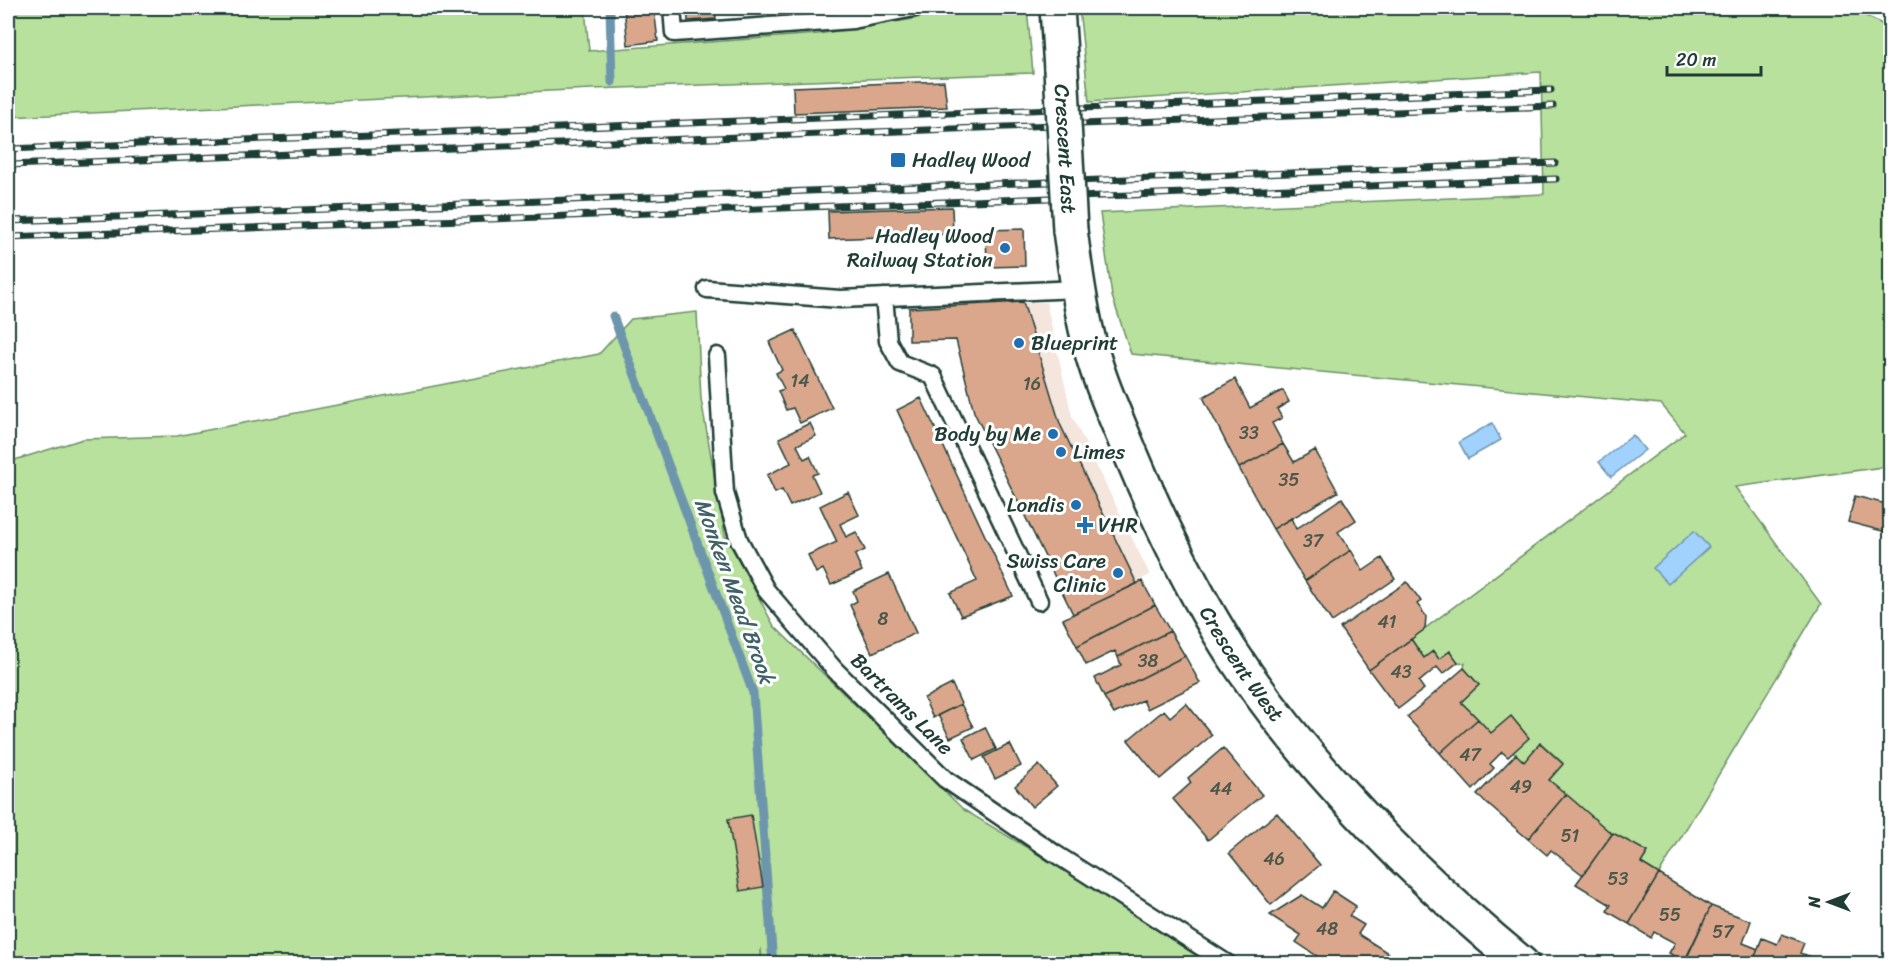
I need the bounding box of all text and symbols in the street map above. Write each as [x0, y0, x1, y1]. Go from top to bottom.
scale bar [1667, 39, 1762, 77]
text: 20 m [1676, 44, 1716, 76]
street label: Crescent East [1043, 83, 1088, 215]
place label: Hadley Wood [912, 141, 1032, 179]
marker: Hadley Wood [889, 151, 907, 169]
place label: Hadley Wood Railway Station [847, 217, 995, 279]
marker: Hadley Wood Railway Station [998, 241, 1012, 255]
place label: Blueprint [1031, 324, 1118, 362]
marker: Blueprint [1012, 336, 1026, 350]
house number: 14 [791, 365, 809, 397]
house number: 16 [1023, 368, 1041, 400]
place label: Body by Me [934, 415, 1041, 453]
house number: 33 [1239, 417, 1259, 449]
marker: Body by Me [1046, 427, 1060, 441]
place label: Limes [1073, 433, 1125, 471]
marker: Limes [1054, 445, 1068, 459]
house number: 35 [1279, 464, 1299, 496]
place label: Londis [1007, 486, 1064, 524]
water label: Monken Mead Brook [683, 493, 787, 691]
marker: Londis [1069, 498, 1083, 512]
place label: VHR [1098, 506, 1138, 544]
marker: VHR [1076, 516, 1094, 534]
house number: 37 [1303, 525, 1325, 557]
place label: Swiss Care Clinic [1006, 542, 1107, 604]
marker: Swiss Care Clinic [1111, 566, 1125, 580]
street label: Crescent West [1188, 599, 1294, 730]
house number: 8 [878, 603, 889, 635]
house number: 41 [1378, 606, 1397, 638]
street label: Bartrams Lane [841, 643, 963, 765]
house number: 38 [1138, 645, 1159, 677]
house number: 43 [1390, 656, 1412, 688]
house number: 47 [1459, 739, 1482, 771]
house number: 49 [1510, 771, 1532, 803]
house number: 44 [1210, 773, 1232, 805]
house number: 51 [1561, 820, 1580, 852]
house number: 46 [1263, 843, 1285, 875]
house number: 53 [1608, 863, 1629, 895]
north arrow [1799, 872, 1859, 932]
text: N [1800, 896, 1829, 909]
house number: 55 [1659, 899, 1681, 931]
house number: 48 [1316, 913, 1338, 945]
house number: 57 [1712, 916, 1735, 948]

